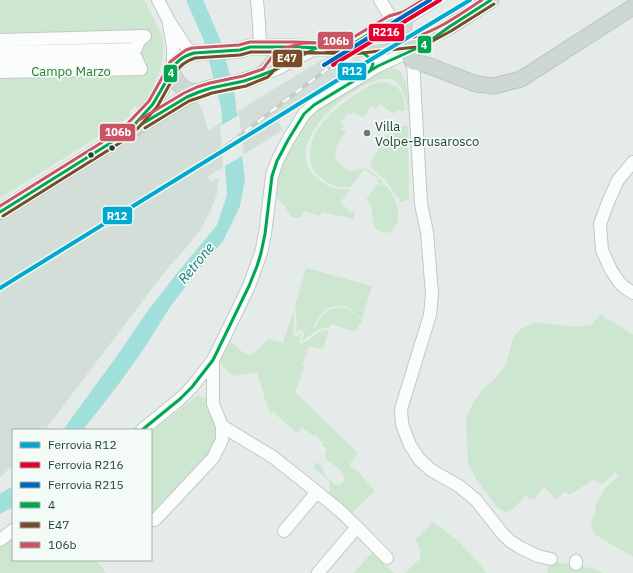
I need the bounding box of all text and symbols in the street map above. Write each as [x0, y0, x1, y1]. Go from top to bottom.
line badge: R216 [368, 23, 405, 42]
text: R216 [372, 25, 400, 39]
line badge: 106b [317, 31, 354, 50]
text: 106b [323, 34, 350, 48]
line badge: 4 [417, 35, 432, 54]
text: 4 [421, 38, 428, 52]
line badge: E47 [272, 49, 303, 68]
text: E47 [277, 51, 297, 65]
line badge: R12 [337, 62, 367, 81]
park label: Campo Marzo [31, 63, 111, 80]
line badge: 4 [163, 64, 178, 83]
text: R12 [342, 64, 363, 78]
text: 4 [168, 66, 175, 80]
place label: Villa Volpe-Brusarosco [375, 118, 479, 150]
line badge: 106b [99, 123, 136, 142]
text: 106b [105, 125, 132, 139]
marker: Villa Volpe-Brusarosco [362, 128, 372, 138]
unlabelled marker [107, 143, 117, 153]
unlabelled marker [86, 150, 96, 160]
line badge: R12 [102, 206, 133, 225]
text: R12 [107, 209, 128, 223]
water label: Retrone [174, 239, 218, 287]
legend [12, 429, 152, 561]
text: Ferrovia R12 [48, 437, 117, 452]
text: Ferrovia R216 [48, 457, 124, 472]
text: Ferrovia R215 [48, 477, 124, 492]
text: 4 [48, 497, 55, 512]
text: E47 [48, 517, 69, 532]
text: 106b [48, 537, 77, 552]

